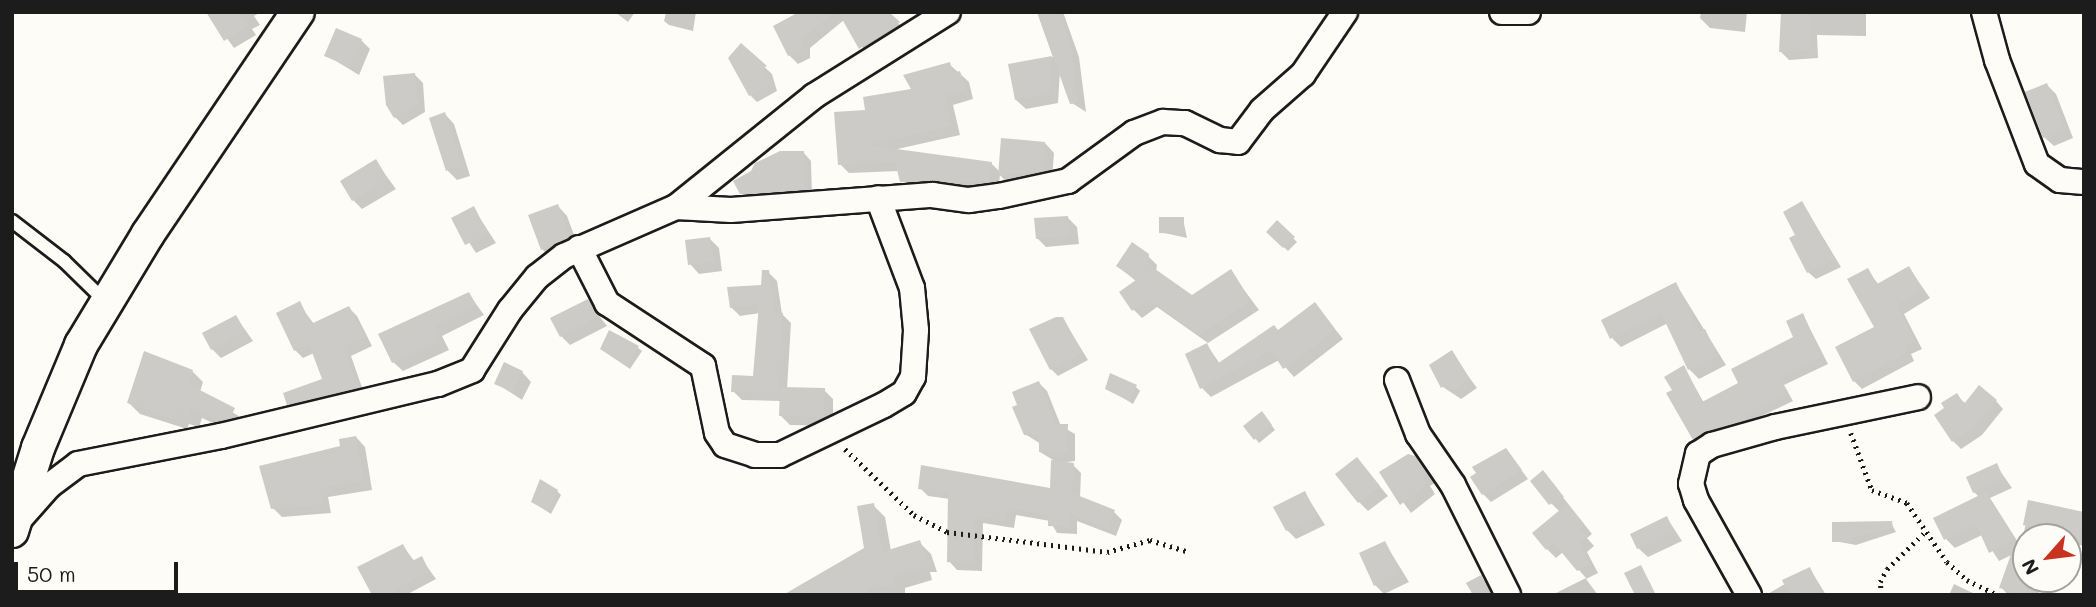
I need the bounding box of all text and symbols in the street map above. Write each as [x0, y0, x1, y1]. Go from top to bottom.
north arrow [2012, 523, 2082, 593]
scale bar [18, 548, 182, 592]
text: N [2015, 555, 2044, 579]
text: 50 m [27, 560, 76, 587]

